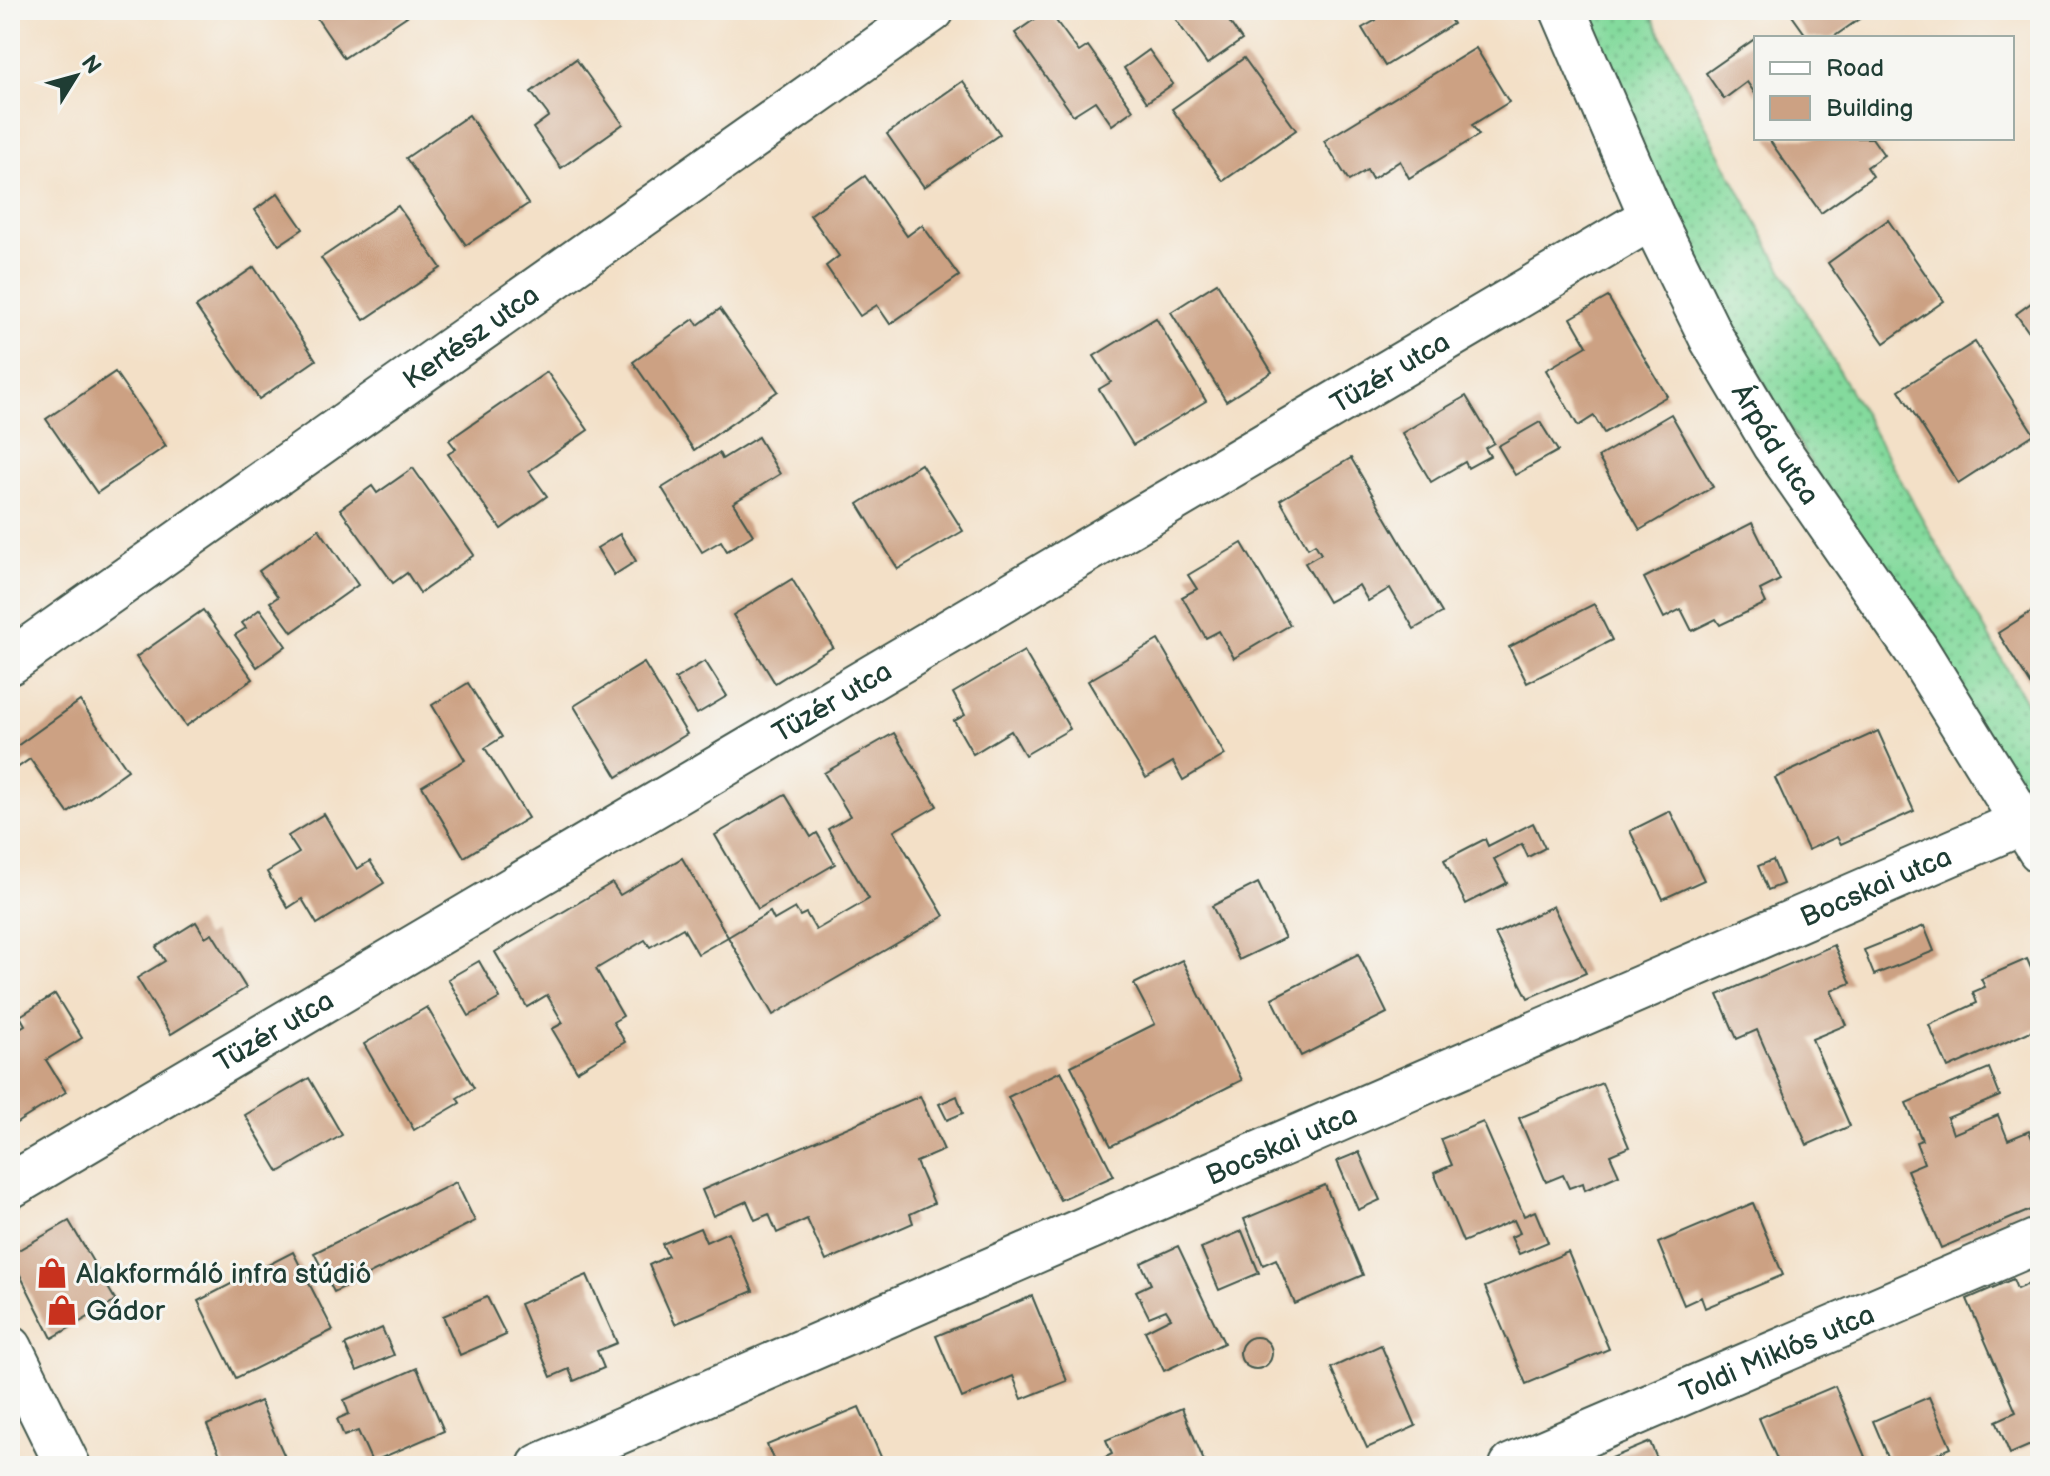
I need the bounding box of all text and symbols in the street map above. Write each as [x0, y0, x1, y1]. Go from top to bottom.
north arrow [36, 36, 116, 116]
legend [1754, 36, 2014, 140]
text: N [75, 50, 107, 80]
text: Road [1826, 54, 1884, 83]
text: Building [1826, 94, 1913, 123]
street label: Kertész utca [397, 278, 546, 397]
street label: Tüzér utca [1325, 325, 1456, 421]
street label: Árpád utca [1724, 377, 1826, 511]
street label: Tüzér utca [767, 655, 898, 750]
street label: Bocskai utca [1796, 840, 1957, 935]
street label: Tüzér utca [209, 984, 340, 1080]
street label: Bocskai utca [1201, 1098, 1362, 1193]
shop icon: Alakformáló infra stúdió [35, 1256, 69, 1290]
place label: Alakformáló infra stúdió [76, 1258, 371, 1291]
shop icon: Gádor [45, 1293, 79, 1327]
place label: Gádor [86, 1295, 166, 1328]
street label: Toldi Miklós utca [1675, 1298, 1880, 1410]

